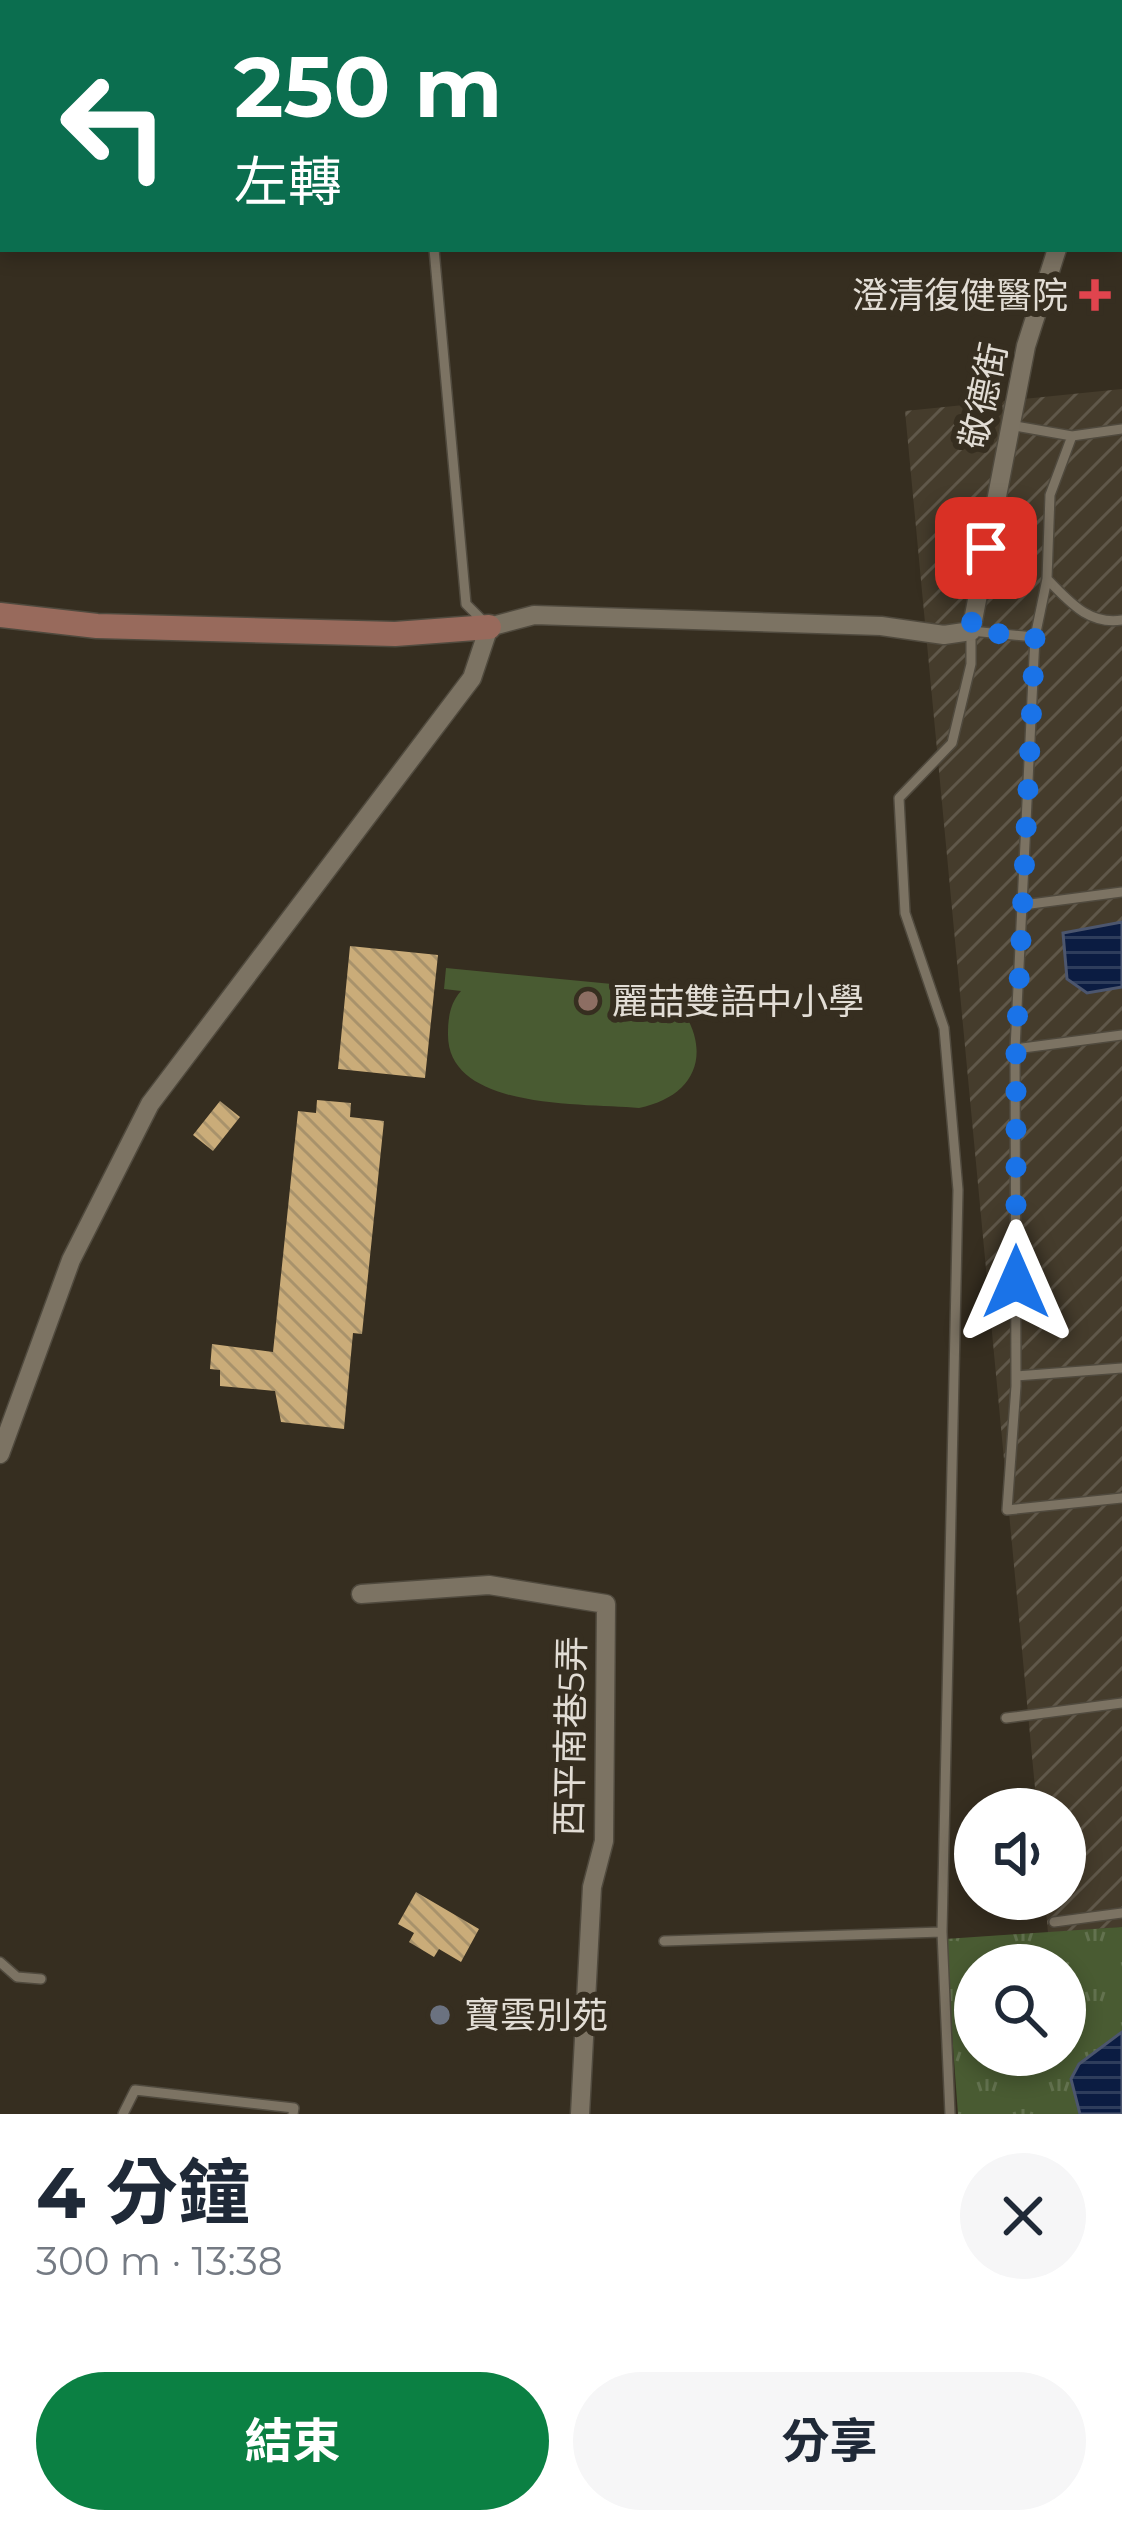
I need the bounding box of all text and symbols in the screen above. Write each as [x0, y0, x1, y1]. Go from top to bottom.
text: 250 m [234, 36, 502, 138]
icon: left [36, 48, 192, 204]
text: 左轉 [234, 149, 342, 215]
place label: 澄清復健醫院 [852, 273, 1068, 317]
marker: 澄清復健醫院 [1079, 279, 1111, 311]
street label: 敬德街 [950, 339, 1016, 453]
pin [935, 497, 1037, 599]
icon: arrive [953, 515, 1019, 581]
place label: 麗喆雙語中小學 [612, 979, 864, 1023]
marker: 麗喆雙語中小學 [575, 988, 601, 1014]
position arrow [953, 1219, 1079, 1345]
street label: 西平南巷5弄 [546, 1635, 594, 1837]
map controls [954, 1788, 1086, 2076]
button: sound [954, 1788, 1086, 1920]
button: search [954, 1944, 1086, 2076]
place label: 寶雲別苑 [464, 1993, 608, 2037]
marker: 寶雲別苑 [427, 2002, 453, 2028]
text: 4 分鐘 [36, 2148, 250, 2236]
button: close [960, 2153, 1086, 2279]
text: 300 m · 13:38 [36, 2237, 283, 2285]
button: 結束 [36, 2372, 549, 2510]
button: 分享 [573, 2372, 1086, 2510]

